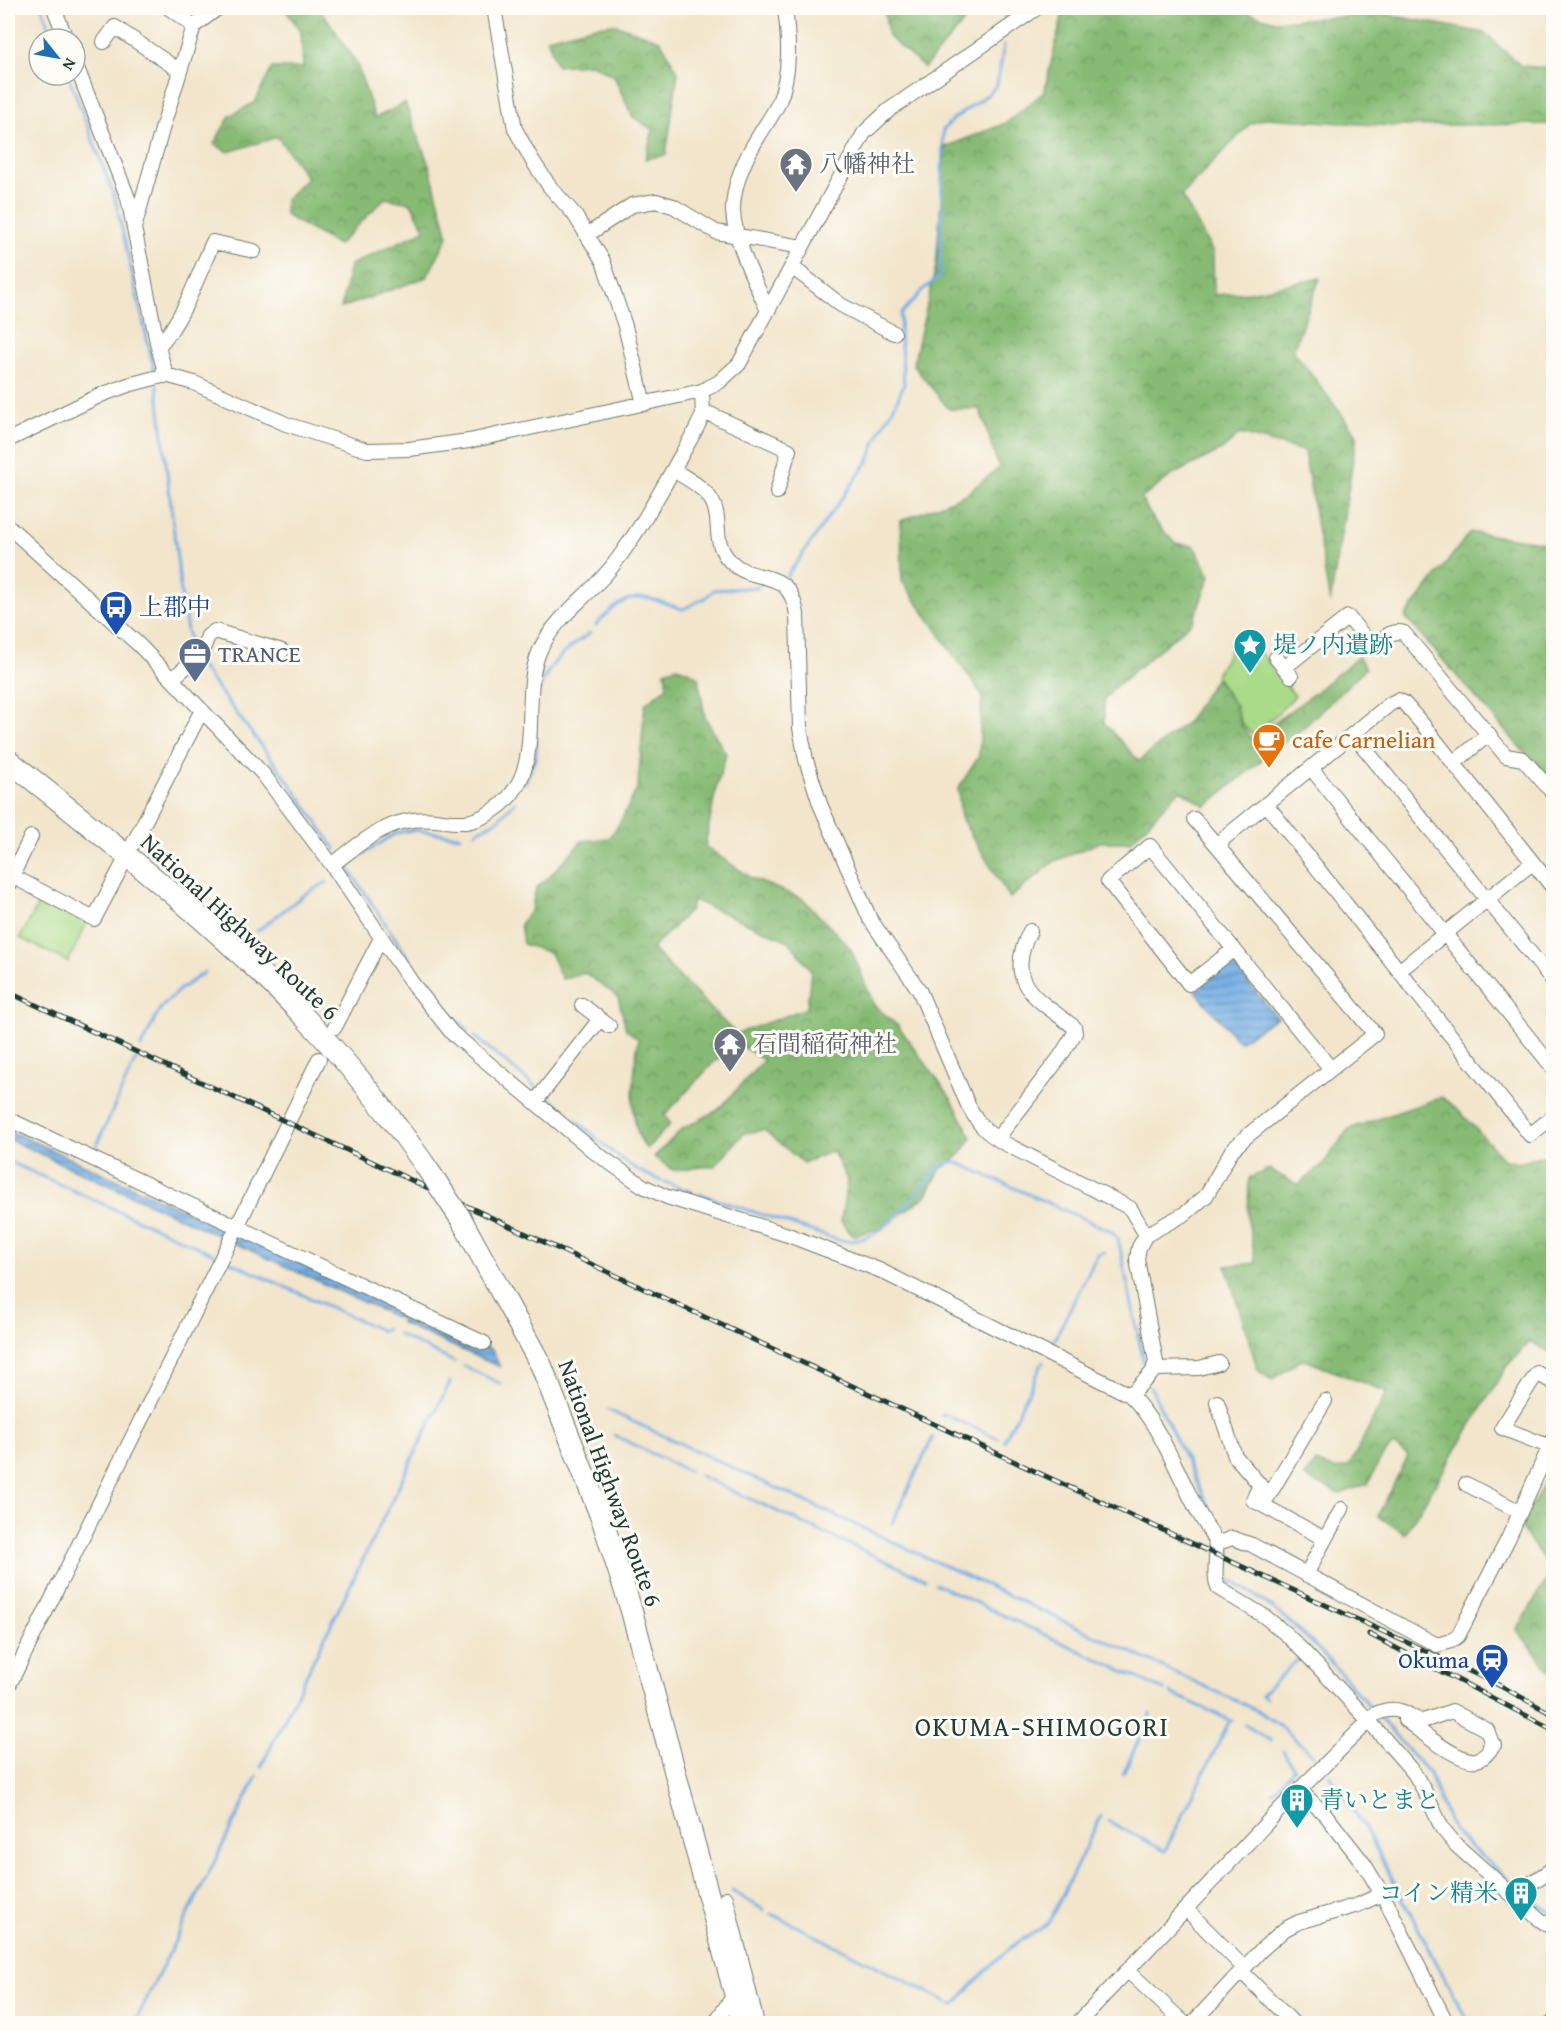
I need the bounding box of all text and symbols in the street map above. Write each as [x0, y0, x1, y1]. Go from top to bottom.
north arrow [27, 27, 87, 87]
text: N [57, 54, 83, 76]
temple icon: 八幡神社 [778, 146, 814, 193]
place label: 八幡神社 [819, 146, 915, 181]
bus stop icon: 上郡中 [98, 589, 134, 636]
place label: 上郡中 [139, 589, 211, 624]
place icon: 堤ノ内遺跡 [1232, 627, 1268, 674]
place label: 堤ノ内遺跡 [1273, 627, 1393, 662]
office icon: TRANCE [177, 636, 213, 683]
place label: TRANCE [218, 636, 301, 671]
cafe icon: cafe Carnelian [1251, 722, 1287, 769]
place label: cafe Carnelian [1292, 722, 1436, 757]
street label: National Highway Route 6 [133, 825, 347, 1028]
temple icon: 石間稲荷神社 [712, 1026, 748, 1073]
place label: 石間稲荷神社 [753, 1026, 897, 1061]
street label: National Highway Route 6 [550, 1355, 671, 1611]
place label: Okuma [1398, 1642, 1470, 1677]
station icon: Okuma [1474, 1642, 1510, 1689]
district label: OKUMA-SHIMOGORI [915, 1706, 1169, 1746]
building icon: 青いとまと [1279, 1782, 1315, 1829]
place label: 青いとまと [1320, 1782, 1440, 1817]
place label: コイン精米 [1379, 1875, 1498, 1910]
building icon: コイン精米 [1503, 1875, 1539, 1922]

